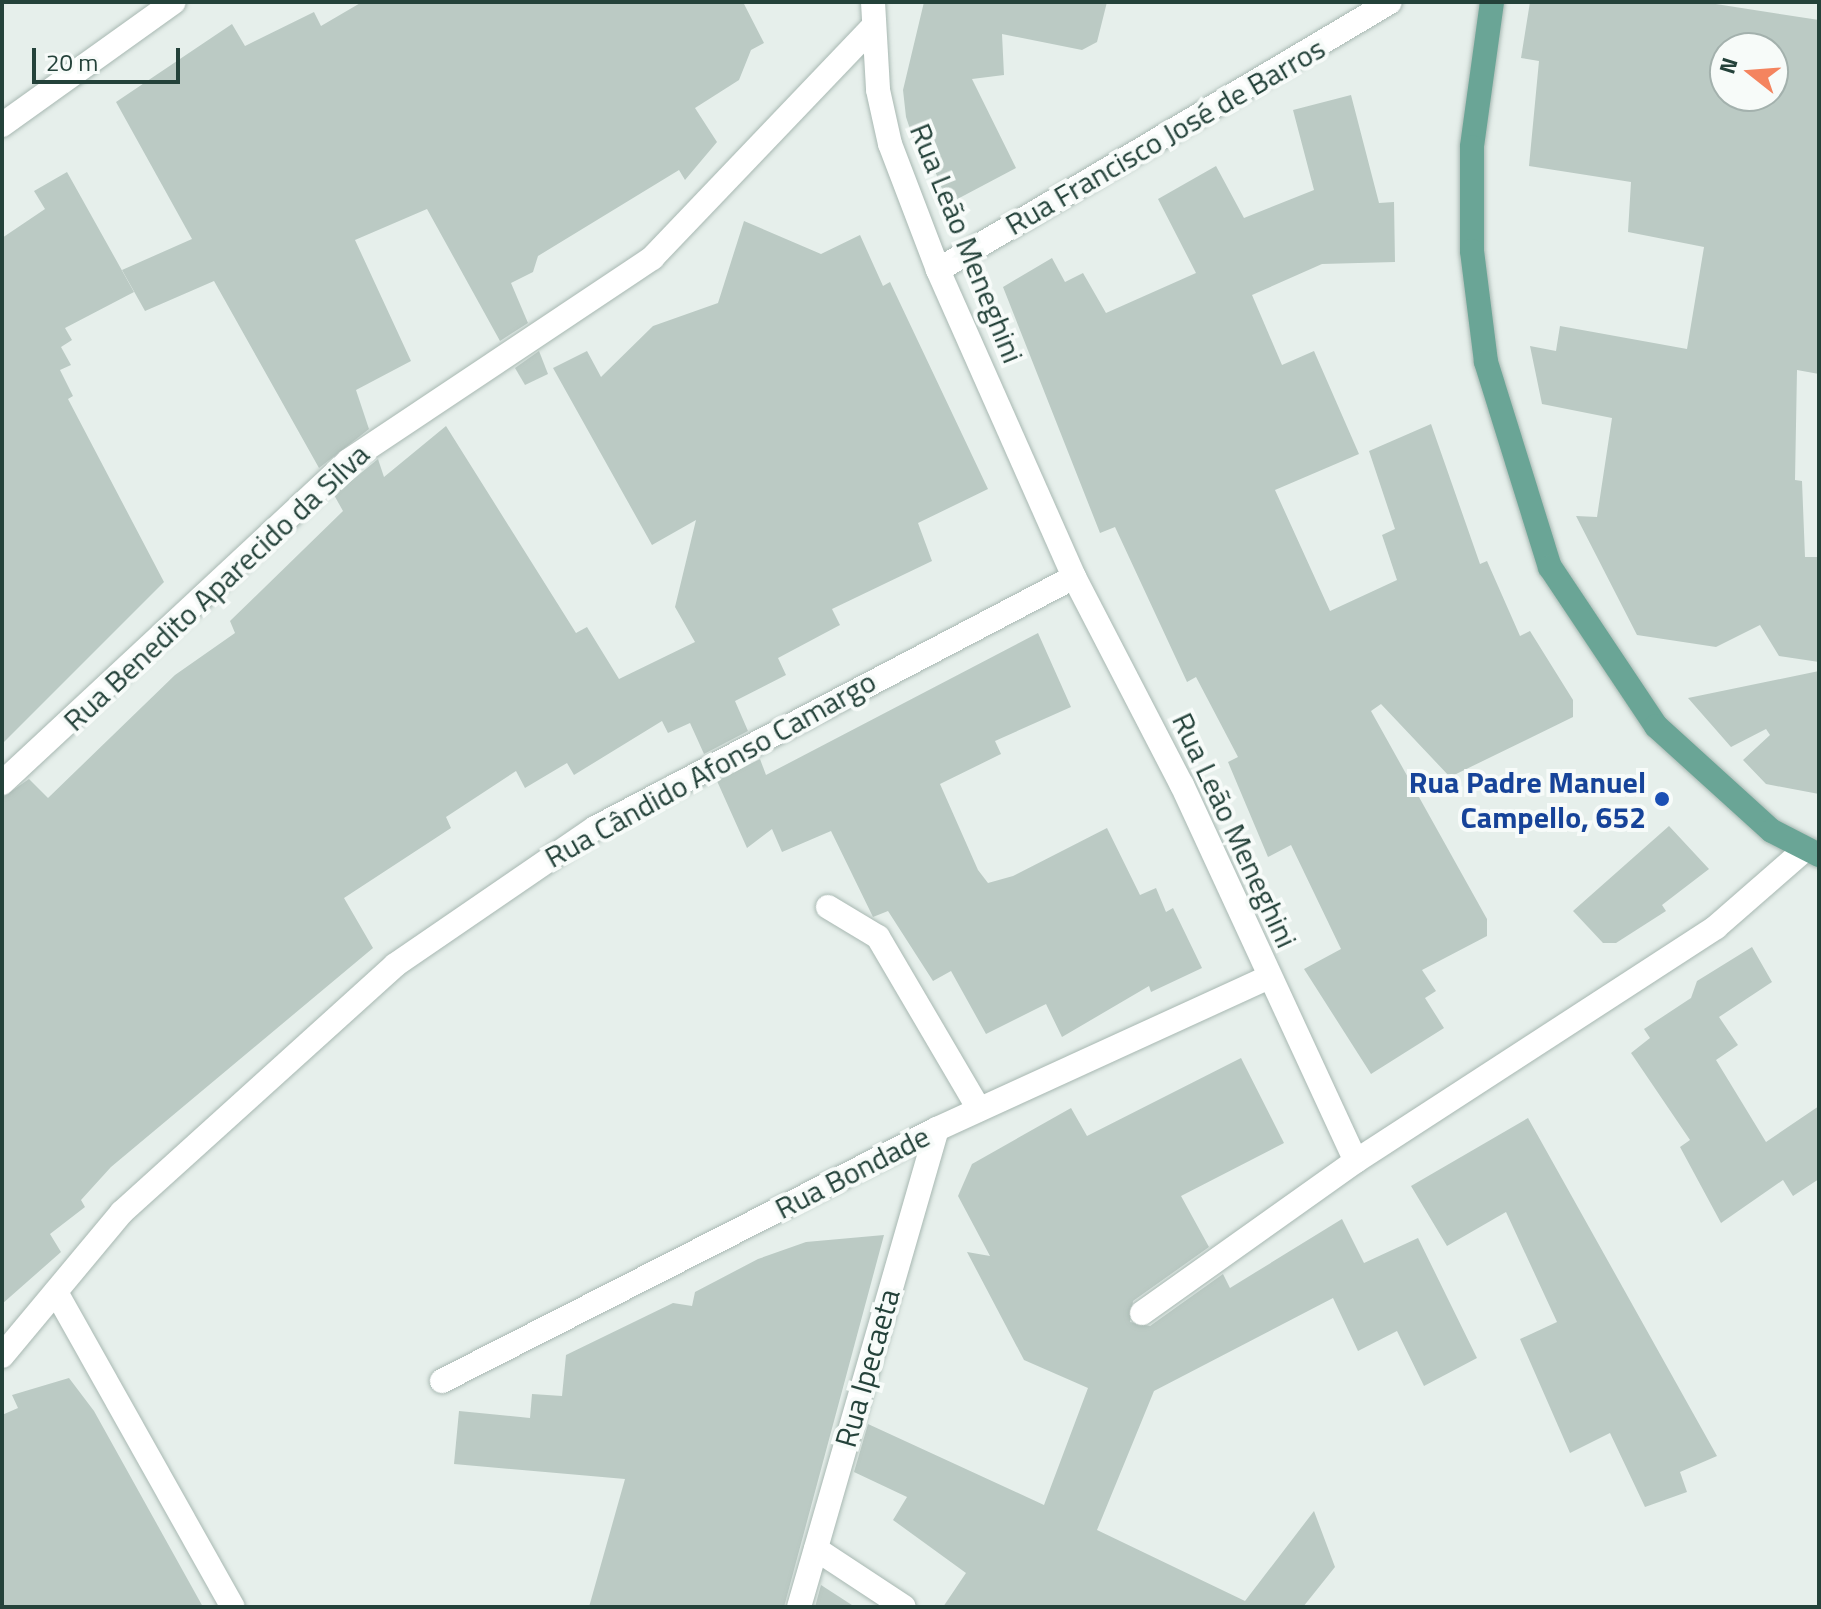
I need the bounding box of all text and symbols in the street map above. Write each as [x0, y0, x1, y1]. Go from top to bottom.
street label: Rua Francisco José de Barros [999, 30, 1331, 242]
scale bar [36, 32, 184, 82]
north arrow [1709, 32, 1789, 112]
text: 20 m [46, 44, 98, 80]
text: N [1709, 53, 1746, 78]
street label: Rua Leão Meneghini [903, 118, 1031, 368]
street label: Rua Benedito Aparecido da Silva [56, 436, 376, 738]
street label: Rua Cândido Afonso Camargo [538, 663, 882, 875]
street label: Rua Leão Meneghini [1165, 707, 1305, 953]
place label: Rua Padre Manuel Campello, 652 [1409, 764, 1646, 834]
marker: Rua Padre Manuel Campello, 652 [1653, 790, 1671, 808]
street label: Rua Bondade [769, 1118, 935, 1226]
street label: Rua Ipecaeta [827, 1285, 907, 1451]

